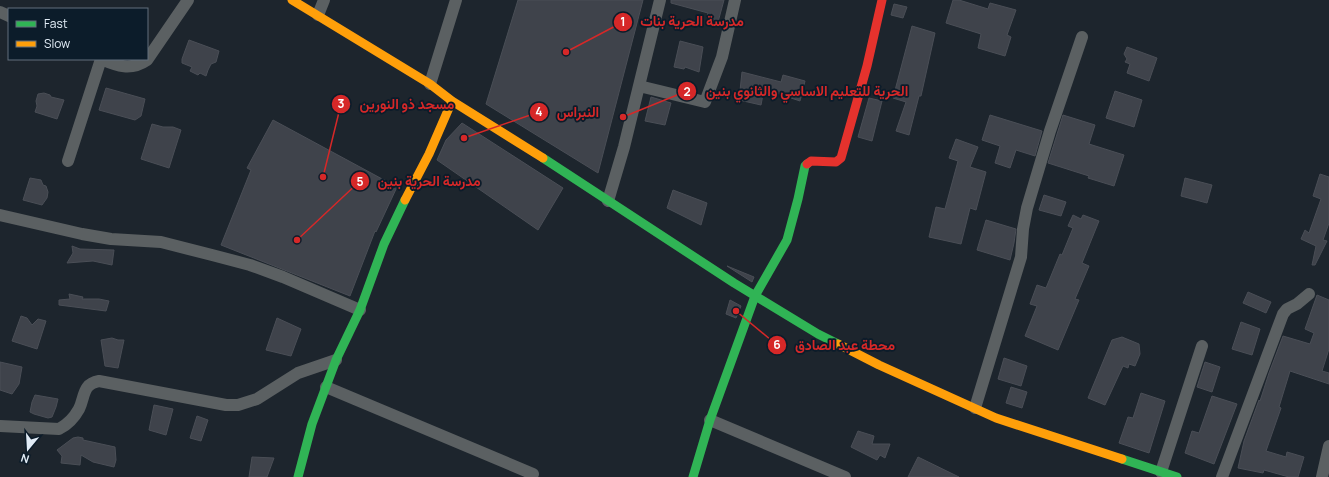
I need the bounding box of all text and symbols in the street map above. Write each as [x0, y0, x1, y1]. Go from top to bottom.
legend [8, 8, 148, 60]
callout: مدرسة الحرية بنات [613, 9, 752, 35]
text: مدرسة الحرية بنات [640, 11, 744, 30]
text: 1 [620, 13, 626, 30]
text: Fast [44, 15, 68, 32]
text: Slow [44, 35, 70, 52]
callout: الحرية للتعليم الاساسي والثانوي بنين [677, 78, 916, 104]
text: الحرية للتعليم الاساسي والثانوي بنين [706, 81, 908, 103]
text: 2 [683, 83, 691, 100]
callout: مسجد ذو النورين [331, 91, 462, 117]
text: مسجد ذو النورين [360, 94, 455, 113]
text: 3 [338, 95, 345, 112]
callout: النبراس [529, 99, 607, 125]
text: النبراس [557, 102, 599, 121]
text: 4 [535, 103, 543, 120]
callout: مدرسة الحرية بنين [350, 168, 489, 194]
text: مدرسة الحرية بنين [377, 171, 481, 190]
text: 5 [356, 173, 364, 190]
callout: محطة عبد الصادق [767, 332, 903, 358]
text: محطة عبد الصادق [795, 335, 895, 354]
text: 6 [773, 336, 781, 353]
north arrow [8, 429, 48, 469]
text: N [19, 451, 31, 467]

